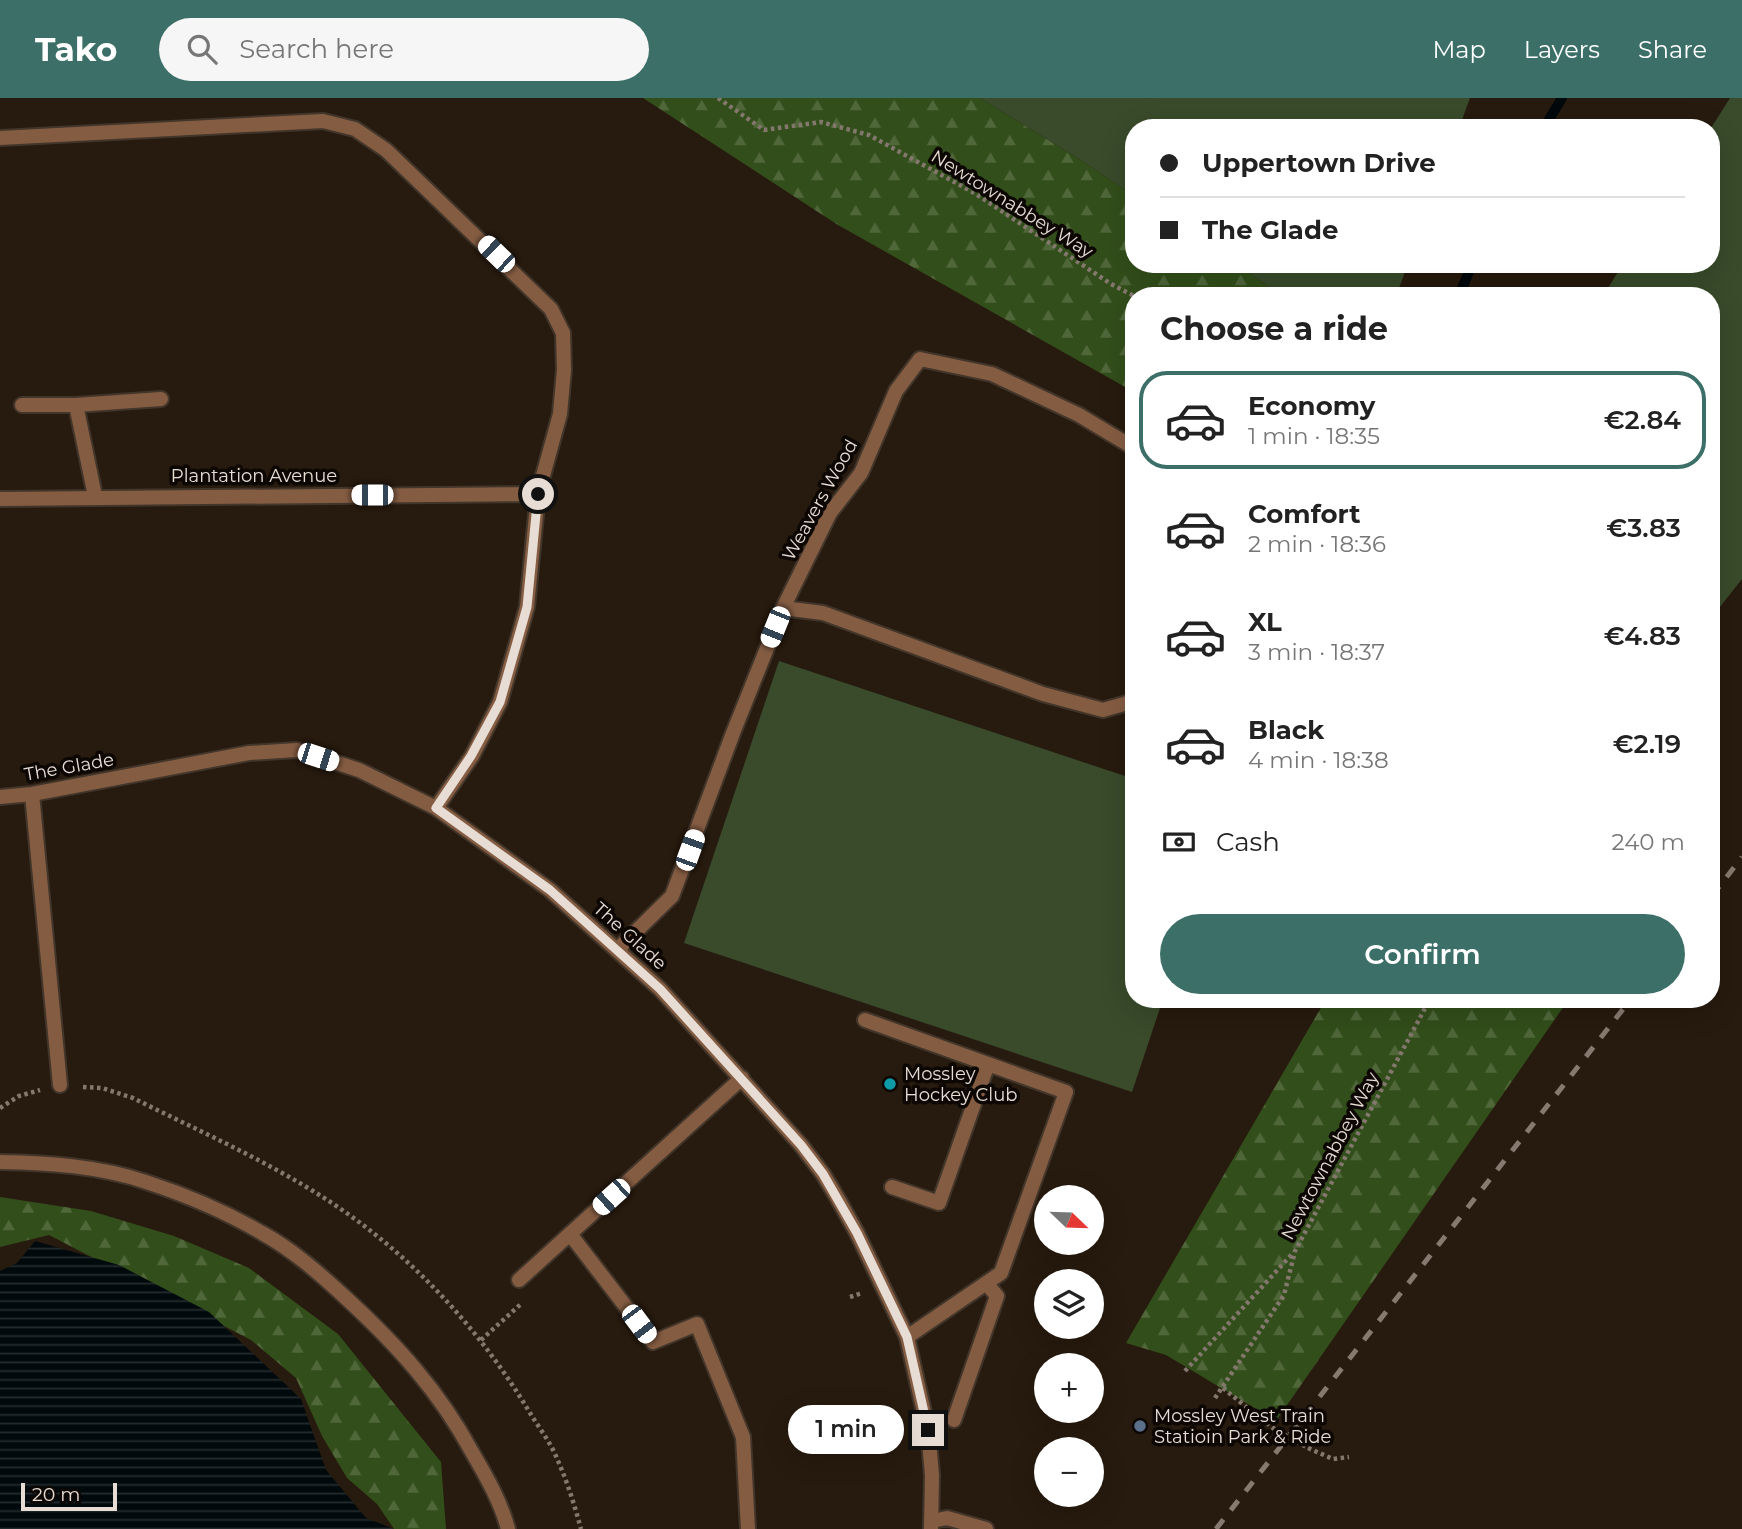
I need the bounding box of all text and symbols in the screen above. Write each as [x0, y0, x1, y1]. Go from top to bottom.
search box [159, 18, 649, 81]
text: Tako [35, 29, 117, 69]
icon: search [183, 30, 221, 68]
text: Search here [239, 33, 394, 65]
text: Map [1432, 35, 1486, 64]
text: Layers [1524, 35, 1600, 64]
text: Share [1638, 35, 1707, 64]
street label: Newtownabbey Way [927, 145, 1097, 263]
text: Uppertown Drive [1202, 147, 1436, 179]
text: The Glade [1202, 214, 1338, 246]
car [474, 232, 519, 276]
text: Choose a ride [1160, 309, 1388, 348]
icon: car [1164, 389, 1227, 452]
text: Economy [1248, 390, 1375, 422]
text: €2.84 [1604, 404, 1681, 436]
text: 1 min · 18:35 [1248, 422, 1380, 450]
street label: Weavers Wood [778, 436, 862, 564]
street label: Plantation Avenue [171, 465, 337, 487]
route start [522, 478, 554, 510]
car [352, 485, 394, 506]
icon: car [1164, 497, 1227, 560]
text: Comfort [1248, 498, 1360, 530]
text: €3.83 [1606, 512, 1681, 544]
text: 2 min · 18:36 [1248, 530, 1386, 558]
car [758, 604, 793, 650]
icon: car [1164, 605, 1227, 668]
text: XL [1248, 606, 1282, 638]
text: €4.83 [1604, 620, 1681, 652]
text: 3 min · 18:37 [1248, 638, 1385, 666]
icon: car [1164, 713, 1227, 776]
text: Black [1248, 714, 1324, 746]
text: €2.19 [1613, 728, 1681, 760]
car [295, 741, 342, 773]
text: 4 min · 18:38 [1248, 746, 1389, 774]
street label: The Glade [23, 748, 116, 786]
icon: cash [1160, 823, 1198, 861]
text: Cash [1216, 826, 1280, 858]
car [673, 827, 708, 873]
text: 240 m [1612, 828, 1685, 856]
street label: The Glade [589, 898, 671, 975]
button: Confirm [1160, 914, 1685, 994]
place label: Mossley Hockey Club [904, 1063, 1017, 1106]
street label: Newtownabbey Way [1277, 1068, 1384, 1244]
marker: Mossley Hockey Club [882, 1076, 898, 1092]
car [589, 1175, 634, 1219]
north arrow [1034, 1185, 1104, 1255]
map controls [1034, 1185, 1104, 1507]
button: layers [1034, 1269, 1104, 1339]
car [618, 1301, 661, 1347]
button: + [1034, 1353, 1104, 1423]
place label: Mossley West Train Statioin Park & Ride [1154, 1405, 1331, 1448]
callout: 1 min [788, 1406, 904, 1454]
route end [912, 1414, 944, 1446]
text: 1 min [815, 1415, 877, 1443]
marker: Mossley West Train Statioin Park & Ride [1132, 1418, 1148, 1434]
button: − [1034, 1437, 1104, 1507]
scale bar [21, 1480, 117, 1512]
text: 20 m [32, 1483, 80, 1506]

